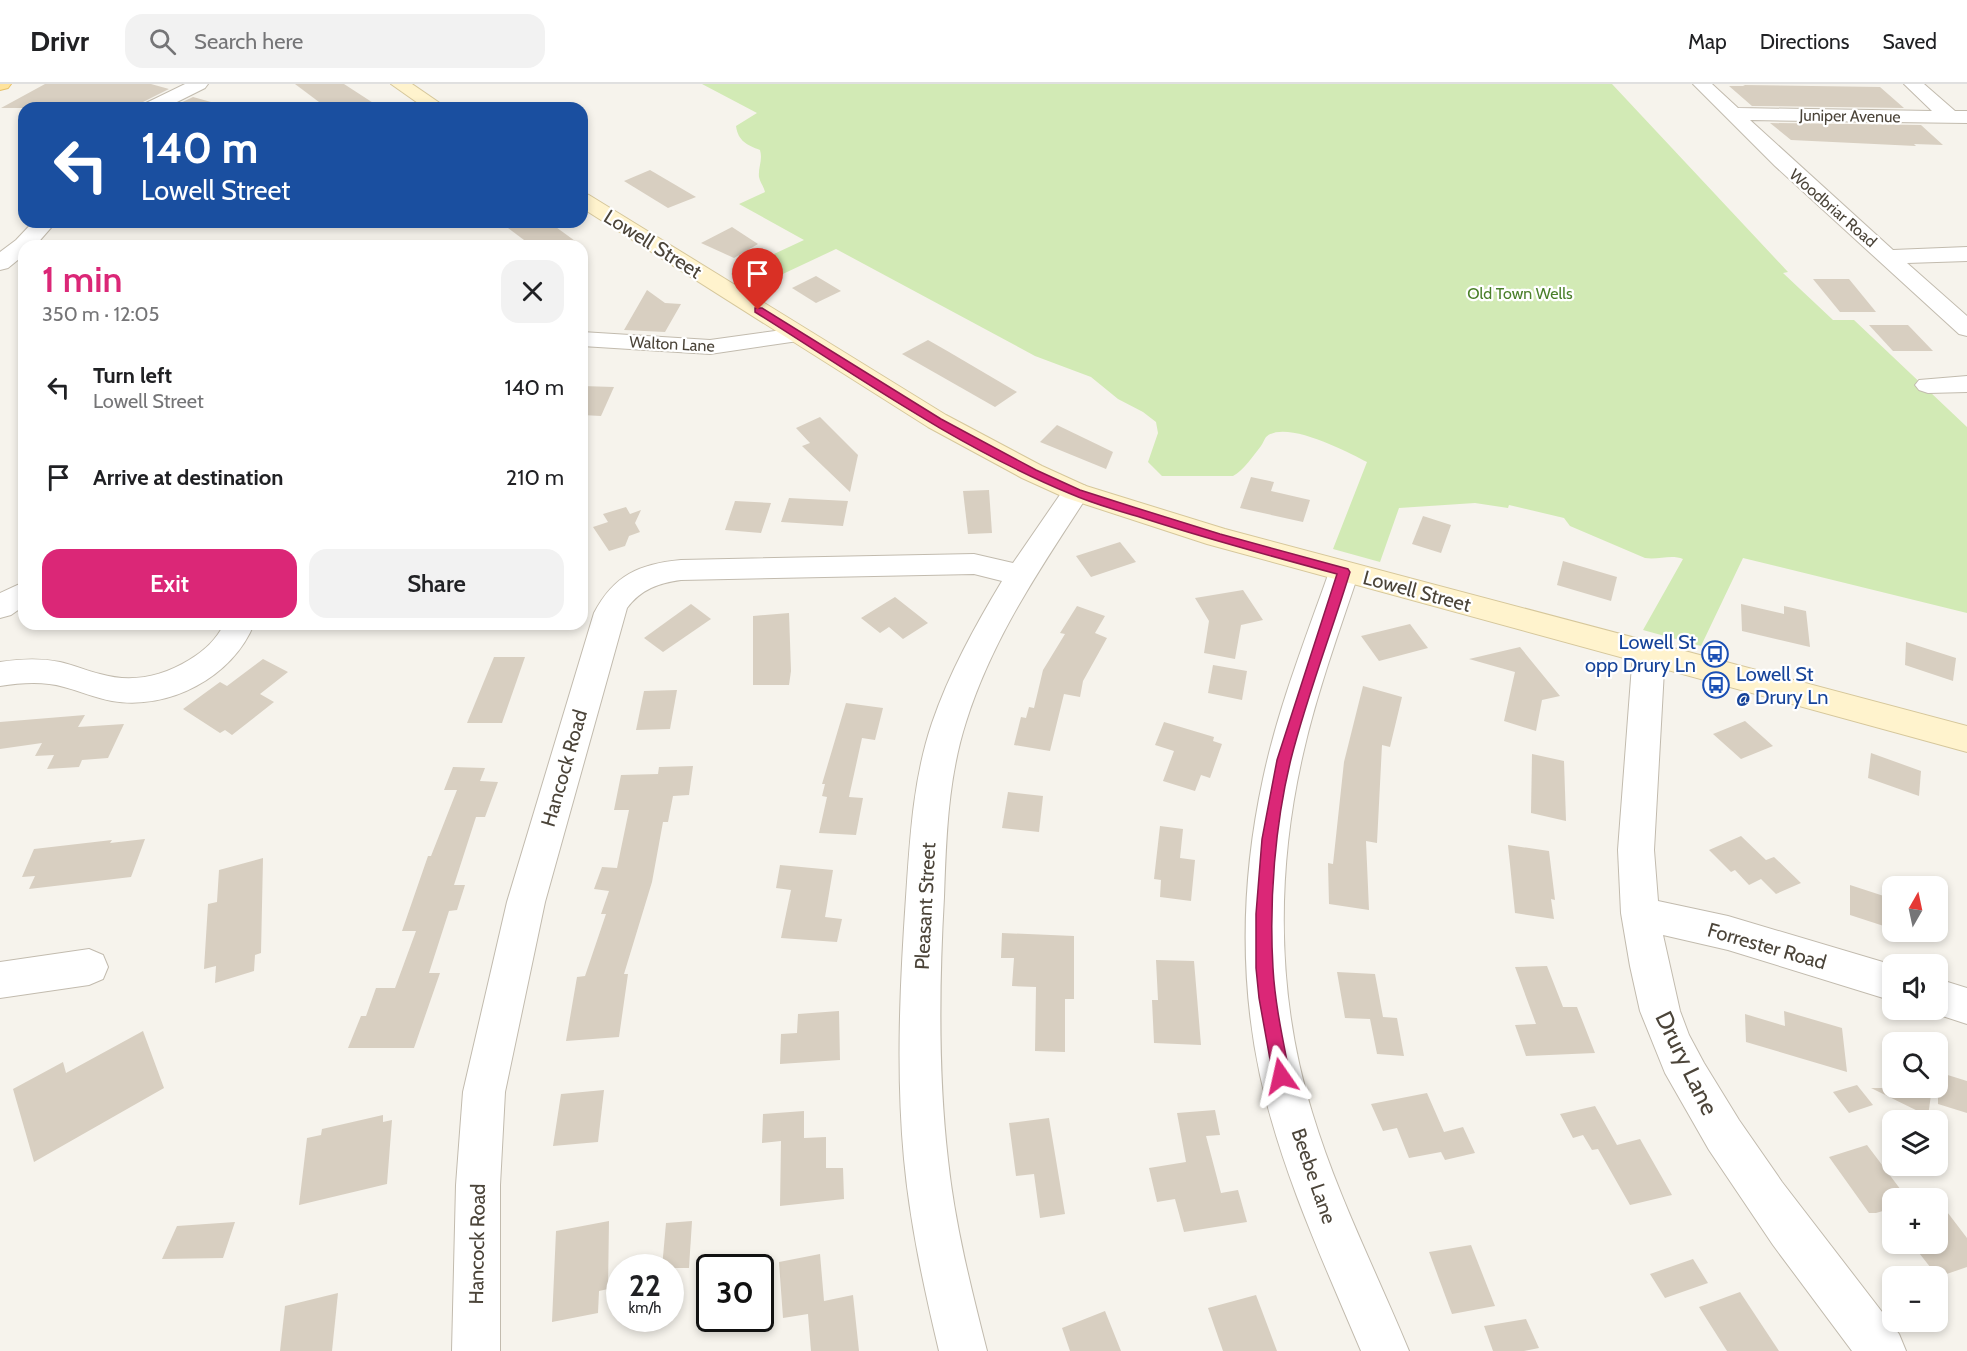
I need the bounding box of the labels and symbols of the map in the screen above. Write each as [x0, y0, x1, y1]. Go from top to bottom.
street label: Juniper Avenue [1798, 106, 1901, 126]
street label: Woodbriar Road [1786, 165, 1880, 251]
street label: Lowell Street [600, 204, 707, 284]
pin [732, 248, 783, 310]
park label: Old Town Wells [1467, 284, 1573, 303]
street label: Walton Lane [629, 332, 715, 356]
street label: Lowell Street [1360, 565, 1474, 617]
place label: Lowell St opp Drury Ln [1585, 630, 1696, 677]
bus stop icon: Lowell St opp Drury Ln [1700, 639, 1730, 669]
place label: Lowell St @ Drury Ln [1736, 662, 1828, 709]
bus stop icon: Lowell St @ Drury Ln [1701, 670, 1731, 700]
street label: Hancock Road [536, 707, 592, 829]
street label: Pleasant Street [910, 842, 940, 970]
north arrow [1882, 876, 1948, 942]
street label: Forrester Road [1705, 918, 1829, 974]
street label: Drury Lane [1649, 1006, 1725, 1120]
position arrow [1249, 1044, 1313, 1108]
street label: Beebe Lane [1286, 1125, 1342, 1227]
street label: Hancock Road [464, 1184, 490, 1304]
speed limit sign: 30 [696, 1254, 774, 1332]

